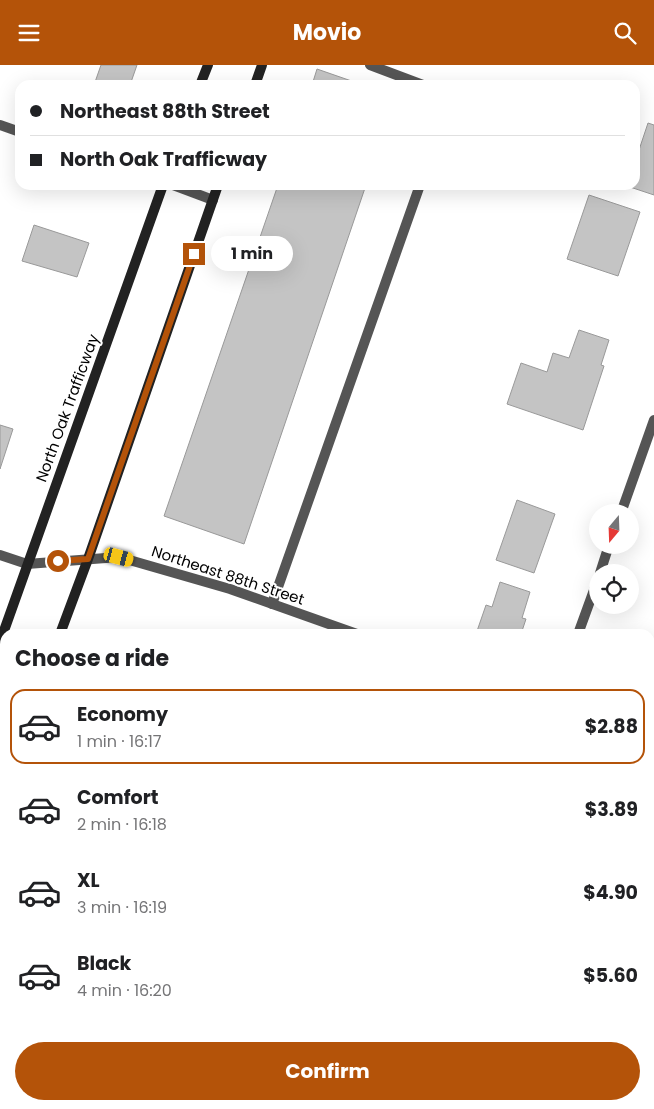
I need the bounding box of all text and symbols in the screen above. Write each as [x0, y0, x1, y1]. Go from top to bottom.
text: Movio [293, 17, 361, 48]
icon: menu [15, 19, 43, 47]
icon: search [611, 19, 639, 47]
text: Northeast 88th Street [60, 98, 270, 125]
text: North Oak Trafficway [60, 146, 267, 173]
callout: 1 min [212, 237, 294, 271]
text: 1 min [231, 242, 273, 265]
route end [183, 243, 205, 265]
street label: North Oak Trafficway [30, 331, 104, 485]
north arrow [589, 504, 639, 554]
map controls [589, 504, 639, 614]
street label: Northeast 88th Street [149, 540, 307, 610]
car [102, 546, 135, 568]
route start [47, 550, 69, 572]
button: locate [589, 564, 639, 614]
text: Choose a ride [15, 643, 169, 674]
text: Economy [77, 701, 168, 728]
icon: car [17, 704, 62, 749]
text: $2.88 [585, 713, 638, 740]
text: 1 min · 16:17 [77, 730, 162, 753]
text: Comfort [77, 784, 159, 811]
icon: car [17, 787, 62, 832]
text: $3.89 [585, 796, 638, 823]
text: 2 min · 16:18 [77, 813, 167, 836]
text: XL [77, 867, 100, 894]
icon: car [17, 870, 62, 915]
text: $4.90 [583, 879, 638, 906]
text: 3 min · 16:19 [77, 896, 167, 919]
text: Black [77, 950, 131, 977]
icon: car [17, 953, 62, 998]
text: $5.60 [583, 962, 638, 989]
text: 4 min · 16:20 [77, 979, 172, 1002]
button: Confirm [15, 1042, 640, 1100]

